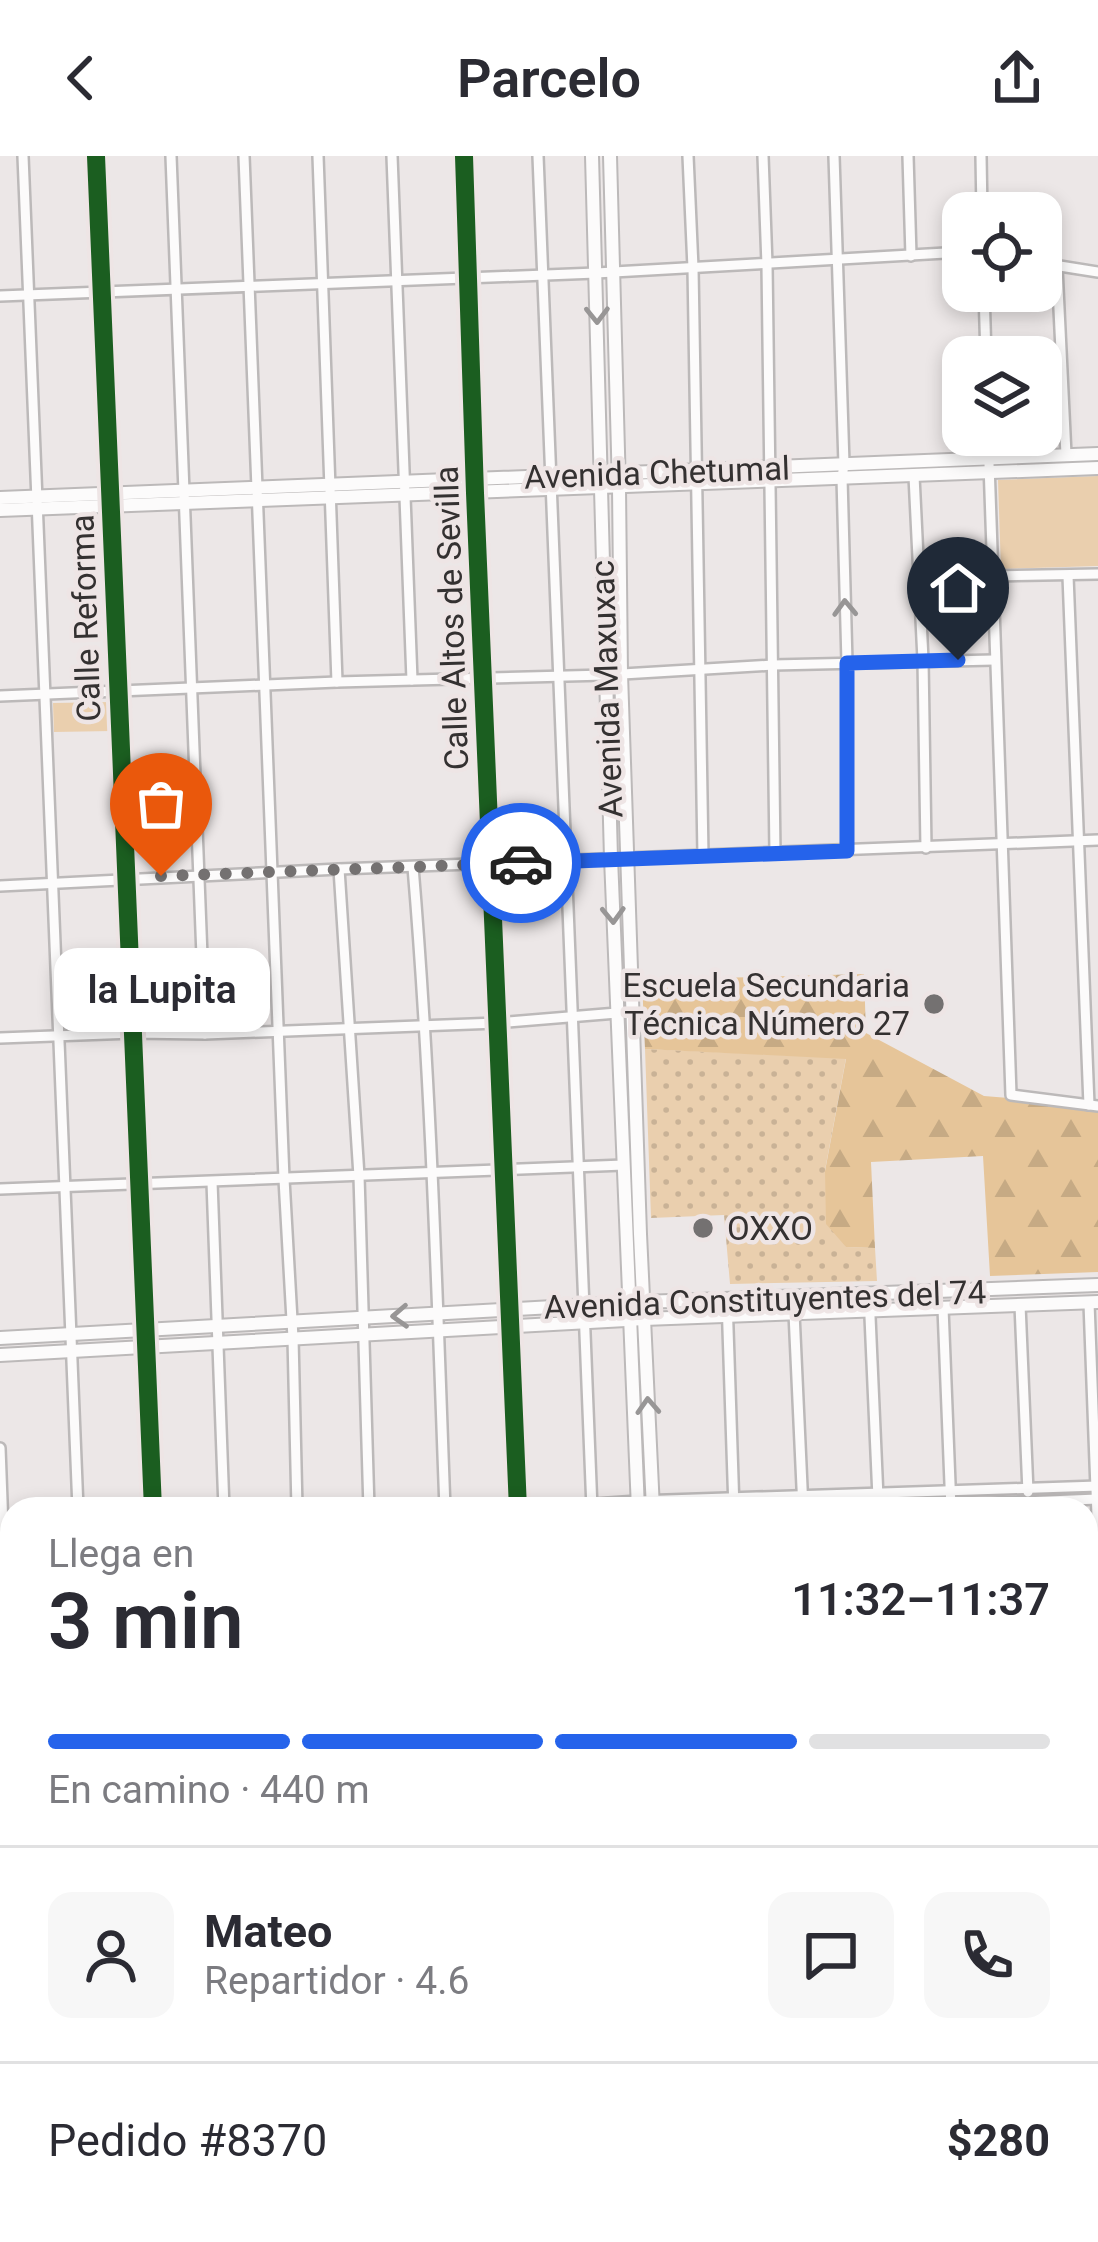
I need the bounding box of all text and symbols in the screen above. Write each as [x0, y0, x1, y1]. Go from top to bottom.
icon: back [48, 45, 114, 111]
icon: share [984, 45, 1050, 111]
text: Parcelo [457, 47, 641, 110]
map controls [942, 192, 1062, 456]
button: locate [942, 192, 1062, 312]
one-way arrow [584, 306, 610, 325]
button: layers [942, 336, 1062, 456]
street label: Avenida Chetumal [523, 448, 791, 497]
street label: Calle Altos de Sevilla [427, 465, 476, 771]
street label: Calle Reforma [62, 514, 109, 722]
pin [907, 537, 1009, 660]
icon: home [925, 555, 991, 621]
street label: Avenida Maxuxac [583, 559, 630, 819]
one-way arrow [833, 598, 859, 617]
pin [110, 753, 212, 876]
icon: bag [128, 771, 194, 837]
courier [461, 803, 581, 923]
icon: car [488, 830, 554, 896]
one-way arrow [600, 906, 626, 925]
callout: la Lupita [53, 948, 269, 1032]
place label: Escuela Secundaria Técnica Número 27 [623, 966, 910, 1043]
text: la Lupita [87, 967, 237, 1013]
marker: Escuela Secundaria Técnica Número 27 [921, 991, 947, 1017]
place label: OXXO [727, 1209, 813, 1248]
marker: OXXO [690, 1215, 716, 1241]
street label: Avenida Constituyentes del 74 [543, 1272, 987, 1327]
one-way arrow [390, 1303, 409, 1329]
one-way arrow [635, 1396, 661, 1415]
text: Llega en [48, 1531, 194, 1577]
text: 11:32–11:37 [791, 1573, 1050, 1626]
text: 3 min [48, 1576, 244, 1667]
text: En camino · 440 m [48, 1767, 370, 1813]
button: person [48, 1892, 174, 2018]
button: chat [768, 1892, 894, 2018]
button: phone [924, 1892, 1050, 2018]
text: Mateo [204, 1905, 332, 1958]
text: Repartidor · 4.6 [204, 1958, 469, 2004]
text: Pedido #8370 [48, 2114, 327, 2167]
text: $280 [947, 2114, 1050, 2167]

